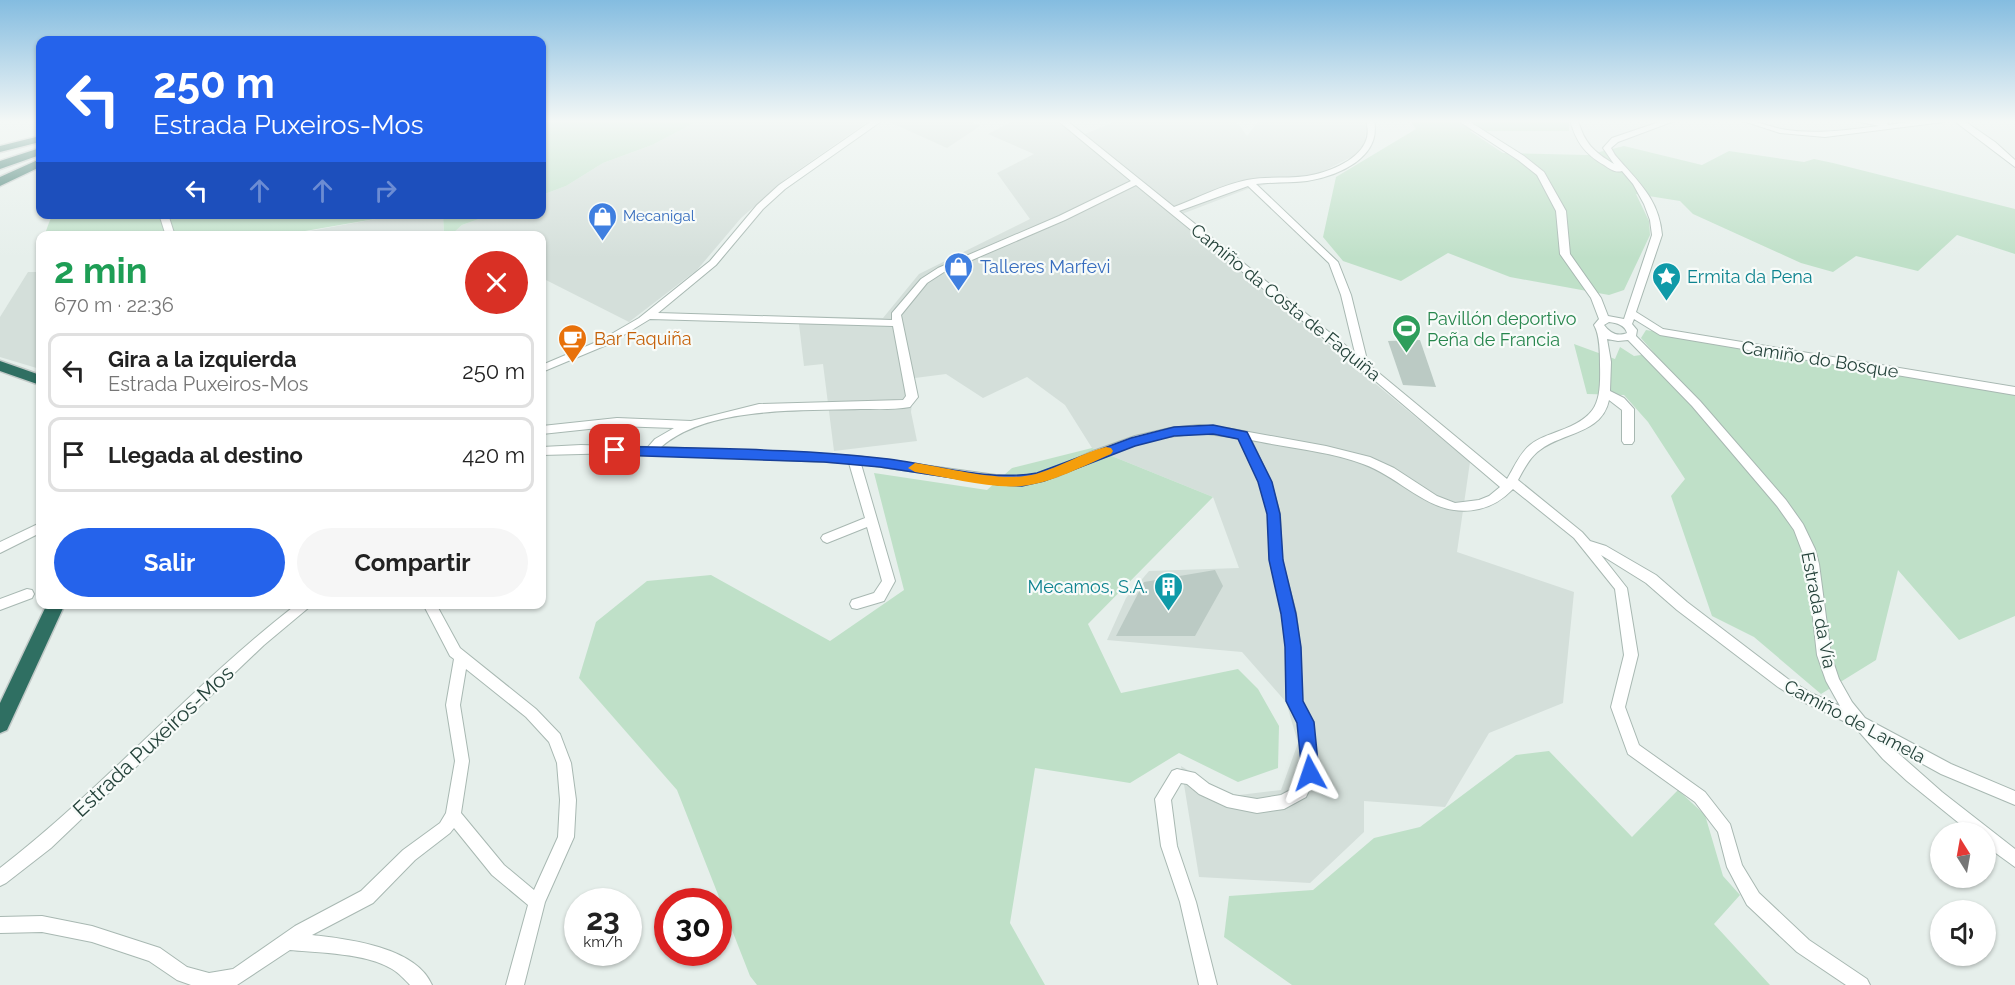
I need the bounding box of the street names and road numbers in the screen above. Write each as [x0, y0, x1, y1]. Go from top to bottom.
street label: Camiño da Costa de Faquiña [1187, 219, 1385, 385]
street label: Camiño do Bosque [1740, 336, 1900, 382]
street label: Estrada da Vía [1797, 550, 1841, 670]
street label: Estrada Puxeiros-Mos [67, 660, 239, 822]
street label: Camiño de Lamela [1781, 675, 1929, 767]

